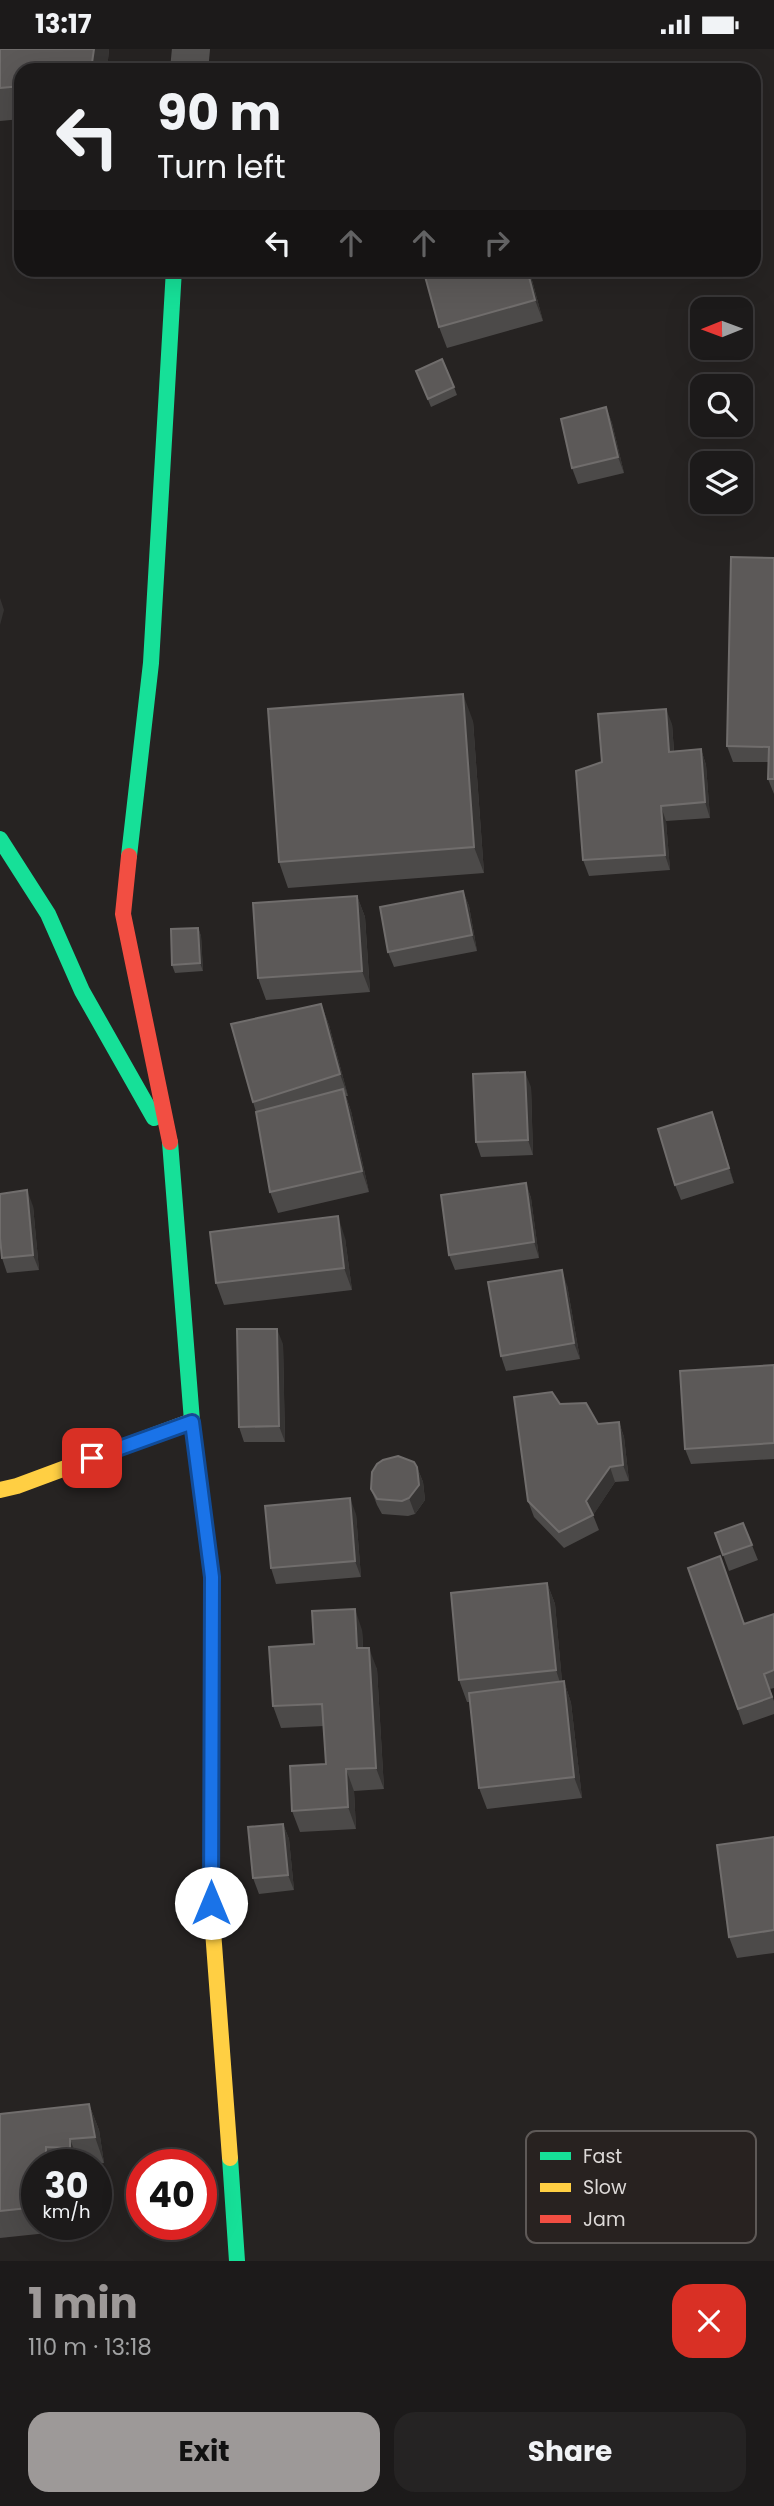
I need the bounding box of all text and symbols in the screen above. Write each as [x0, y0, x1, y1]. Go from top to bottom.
text: 13:17 [35, 6, 92, 42]
text: 90 m [157, 79, 281, 147]
icon: left [42, 91, 133, 182]
text: Turn left [157, 144, 286, 189]
icon: left [259, 224, 297, 262]
icon: ahead [332, 224, 370, 262]
icon: ahead [405, 224, 443, 262]
icon: right [478, 224, 516, 262]
north arrow [690, 297, 752, 361]
map controls [690, 297, 753, 514]
button: search [690, 374, 753, 437]
button: layers [690, 451, 753, 514]
pin [62, 1428, 122, 1488]
icon: arrive [73, 1439, 111, 1477]
position arrow [174, 1866, 248, 1940]
legend [526, 2131, 756, 2243]
text: Fast [583, 2143, 622, 2170]
speed limit sign: 40 [126, 2149, 217, 2240]
text: 30 [45, 2161, 89, 2210]
text: Slow [583, 2174, 627, 2201]
text: km/h [43, 2199, 90, 2224]
text: Jam [583, 2206, 625, 2233]
text: 1 min [28, 2274, 138, 2333]
button: close [672, 2284, 746, 2358]
text: 110 m · 13:18 [28, 2331, 152, 2363]
button: Exit [28, 2412, 380, 2492]
button: Share [394, 2412, 746, 2492]

